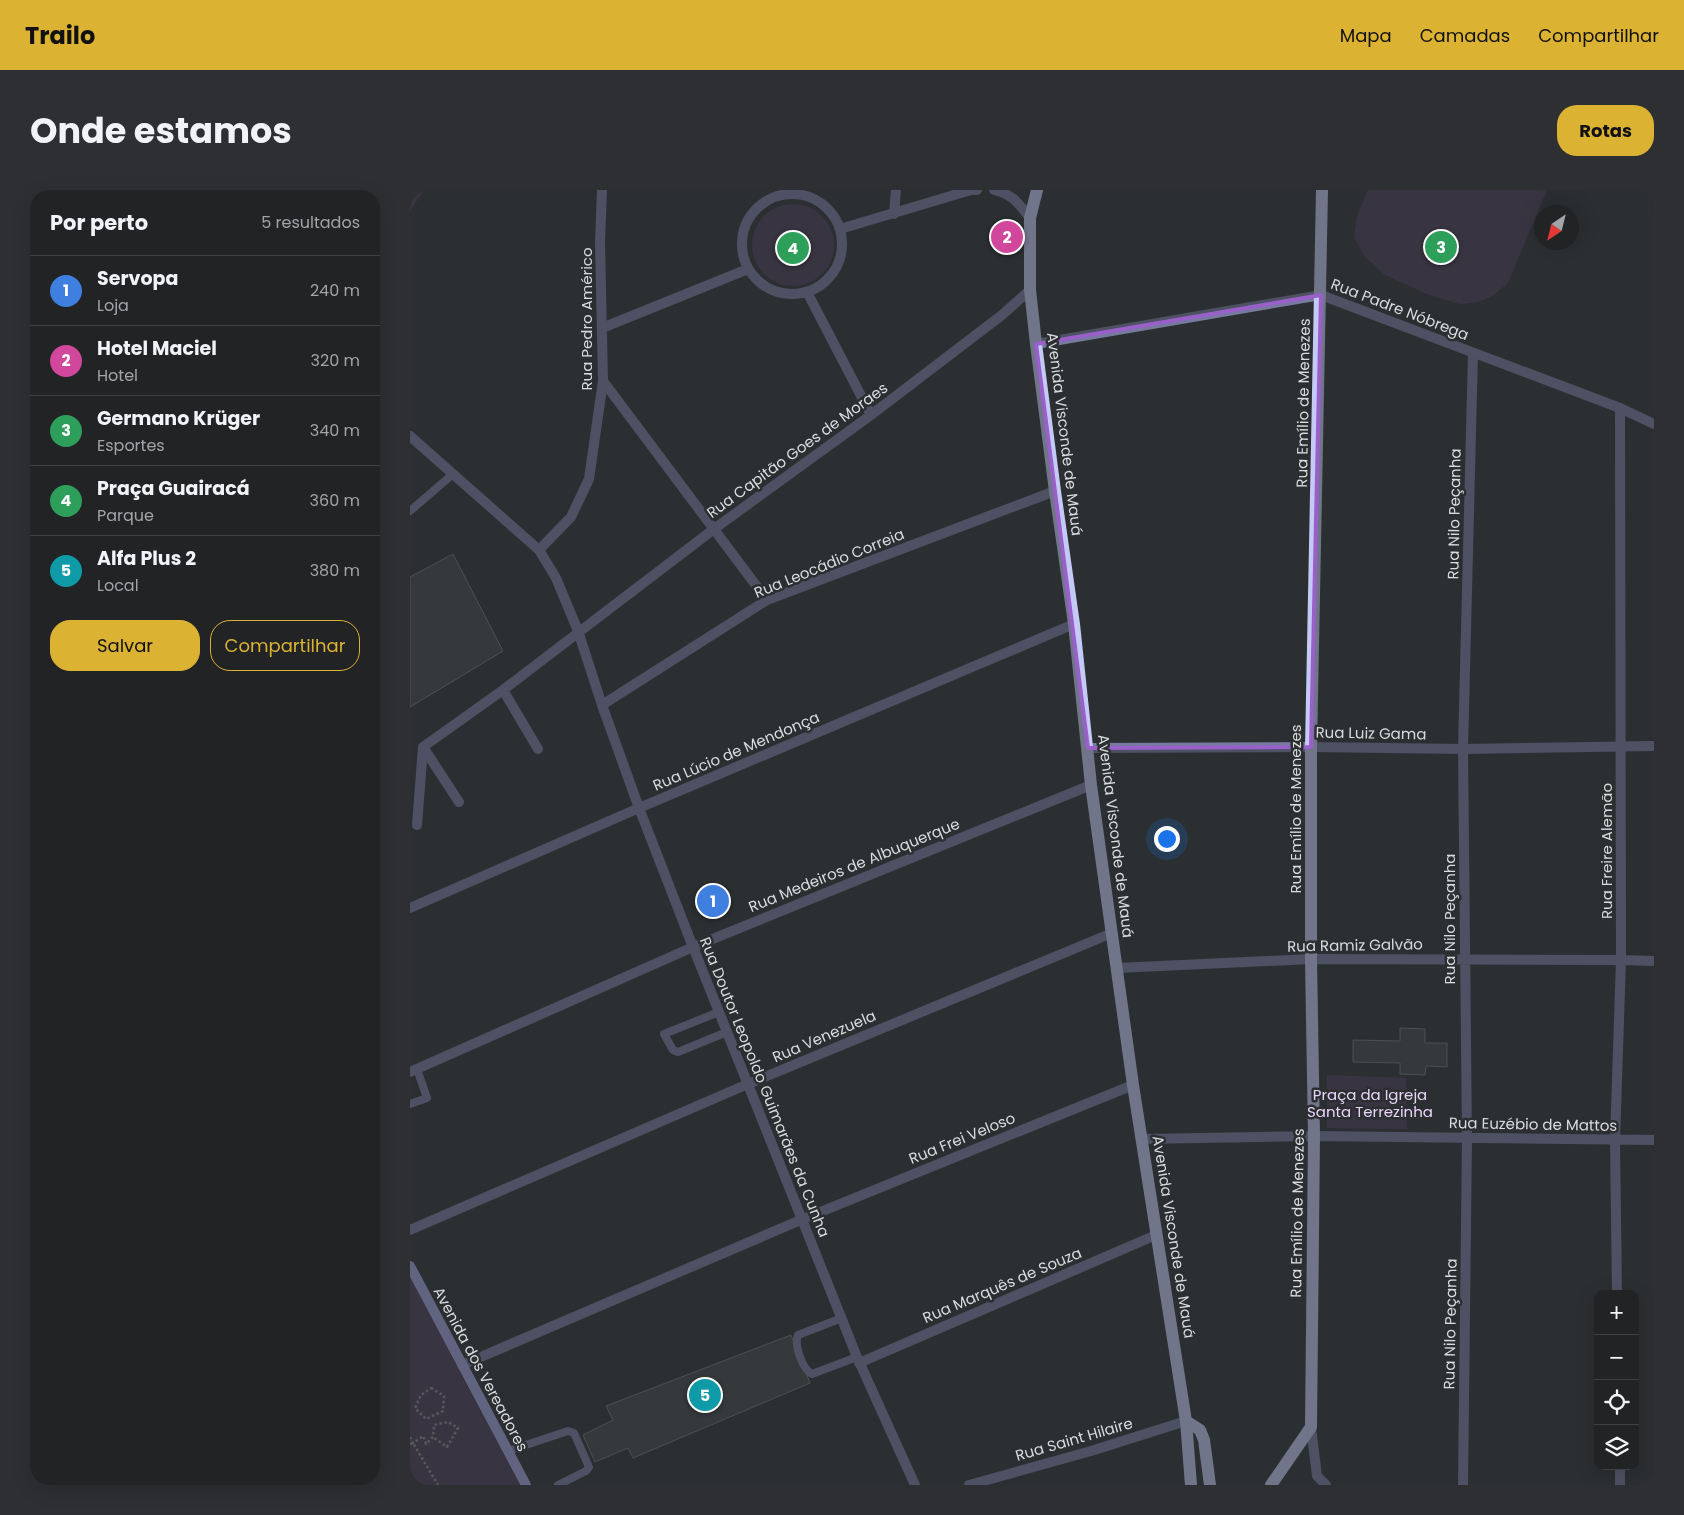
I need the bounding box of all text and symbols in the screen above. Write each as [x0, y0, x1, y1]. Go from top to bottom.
text: Trailo [25, 19, 95, 52]
text: Mapa [1340, 23, 1392, 48]
text: Camadas [1420, 23, 1510, 48]
text: Compartilhar [1538, 23, 1659, 48]
button: Rotas [1557, 105, 1654, 156]
text: Onde estamos [30, 106, 292, 155]
north arrow [1534, 205, 1579, 250]
text: Por perto [50, 208, 148, 237]
text: 5 resultados [261, 211, 360, 234]
pin: 2 [991, 218, 1023, 256]
pin: 3 [1425, 228, 1457, 266]
pin: 4 [777, 229, 809, 267]
street label: Rua Pedro Américo [576, 247, 597, 391]
text: Servopa [97, 265, 178, 292]
street label: Rua Padre Nóbrega [1328, 273, 1472, 345]
text: 1 [63, 279, 69, 302]
text: 240 m [310, 279, 360, 302]
text: Loja [97, 294, 129, 317]
street label: Rua Emílio de Menezes [1291, 318, 1315, 488]
street label: Avenida Visconde de Mauá [1042, 331, 1088, 537]
text: Hotel Maciel [97, 335, 217, 362]
text: 2 [61, 349, 71, 372]
text: 320 m [311, 349, 360, 372]
text: Hotel [97, 364, 138, 387]
street label: Rua Capitão Goes de Moraes [702, 377, 892, 523]
text: Germano Krüger [97, 405, 260, 432]
text: 3 [61, 419, 71, 442]
text: 340 m [310, 419, 360, 442]
text: Esportes [97, 434, 165, 457]
street label: Rua Nilo Peçanha [1442, 448, 1466, 580]
text: Praça Guairacá [97, 475, 250, 502]
text: 4 [61, 489, 71, 512]
text: 360 m [310, 489, 360, 512]
text: Parque [97, 504, 154, 527]
street label: Rua Leocádio Correia [751, 523, 907, 603]
text: Alfa Plus 2 [97, 545, 196, 572]
text: 5 [61, 559, 71, 582]
text: 380 m [310, 559, 360, 582]
text: Local [97, 574, 139, 597]
button: Salvar [50, 620, 200, 671]
button: Compartilhar [210, 620, 360, 671]
street label: Rua Lúcio de Mendonça [649, 706, 823, 796]
street label: Rua Luiz Gama [1315, 722, 1427, 744]
street label: Rua Emílio de Menezes [1285, 724, 1306, 894]
street label: Avenida Visconde de Mauá [1093, 733, 1139, 939]
street label: Rua Freire Alemão [1596, 783, 1617, 919]
street label: Rua Medeiros de Albuquerque [745, 813, 963, 917]
your location [1154, 826, 1180, 852]
street label: Rua Nilo Peçanha [1439, 854, 1460, 984]
pin: 1 [697, 882, 729, 920]
street label: Rua Ramiz Galvão [1287, 933, 1423, 957]
street label: Rua Doutor Leopoldo Guimarães da Cunha [695, 934, 835, 1240]
street label: Rua Venezuela [769, 1005, 879, 1067]
park label: Praça da Igreja Santa Terrezinha [1307, 1084, 1433, 1122]
street label: Rua Frei Veloso [906, 1107, 1018, 1169]
street label: Rua Euzébio de Mattos [1449, 1112, 1618, 1136]
street label: Rua Emílio de Menezes [1285, 1128, 1309, 1298]
street label: Avenida Visconde de Mauá [1148, 1134, 1200, 1340]
street label: Rua Marquês de Souza [919, 1242, 1085, 1328]
street label: Rua Nilo Peçanha [1438, 1258, 1462, 1390]
street label: Avenida dos Vereadores [429, 1283, 534, 1455]
map controls [1594, 1290, 1639, 1470]
button: + [1594, 1290, 1639, 1335]
button: − [1594, 1335, 1639, 1380]
pin: 5 [689, 1376, 721, 1414]
button: locate [1594, 1380, 1639, 1425]
street label: Rua Saint Hilaire [1013, 1412, 1135, 1466]
button: layers [1594, 1425, 1639, 1470]

